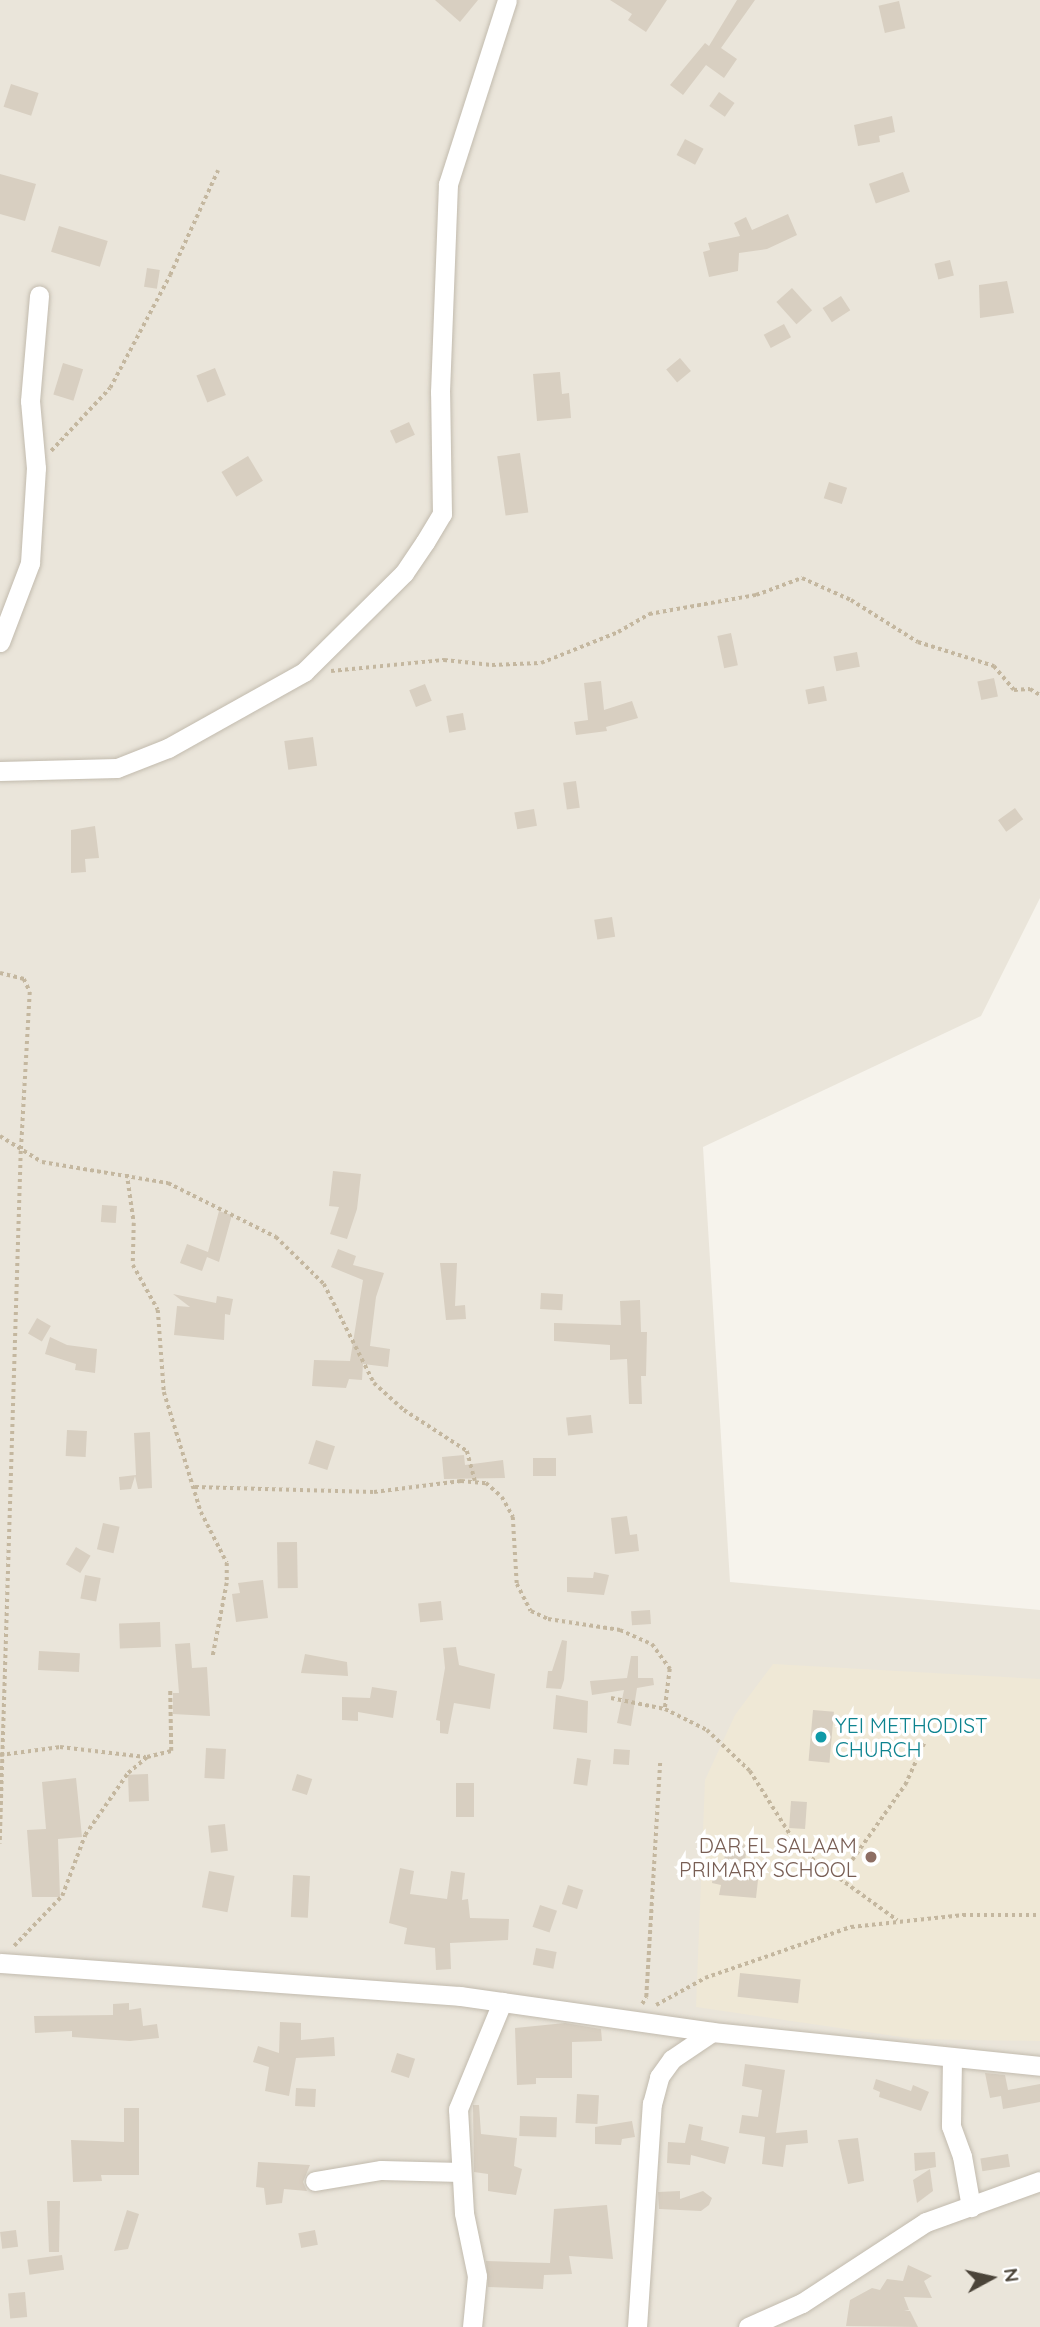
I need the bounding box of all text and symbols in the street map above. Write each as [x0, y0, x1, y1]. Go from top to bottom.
place label: YEI METHODIST CHURCH [835, 1712, 988, 1762]
marker: YEI METHODIST CHURCH [813, 1729, 829, 1745]
place label: DAR EL SALAAM PRIMARY SCHOOL [679, 1832, 857, 1882]
marker: DAR EL SALAAM PRIMARY SCHOOL [863, 1849, 879, 1865]
north arrow [956, 2243, 1026, 2313]
text: N [999, 2266, 1025, 2284]

